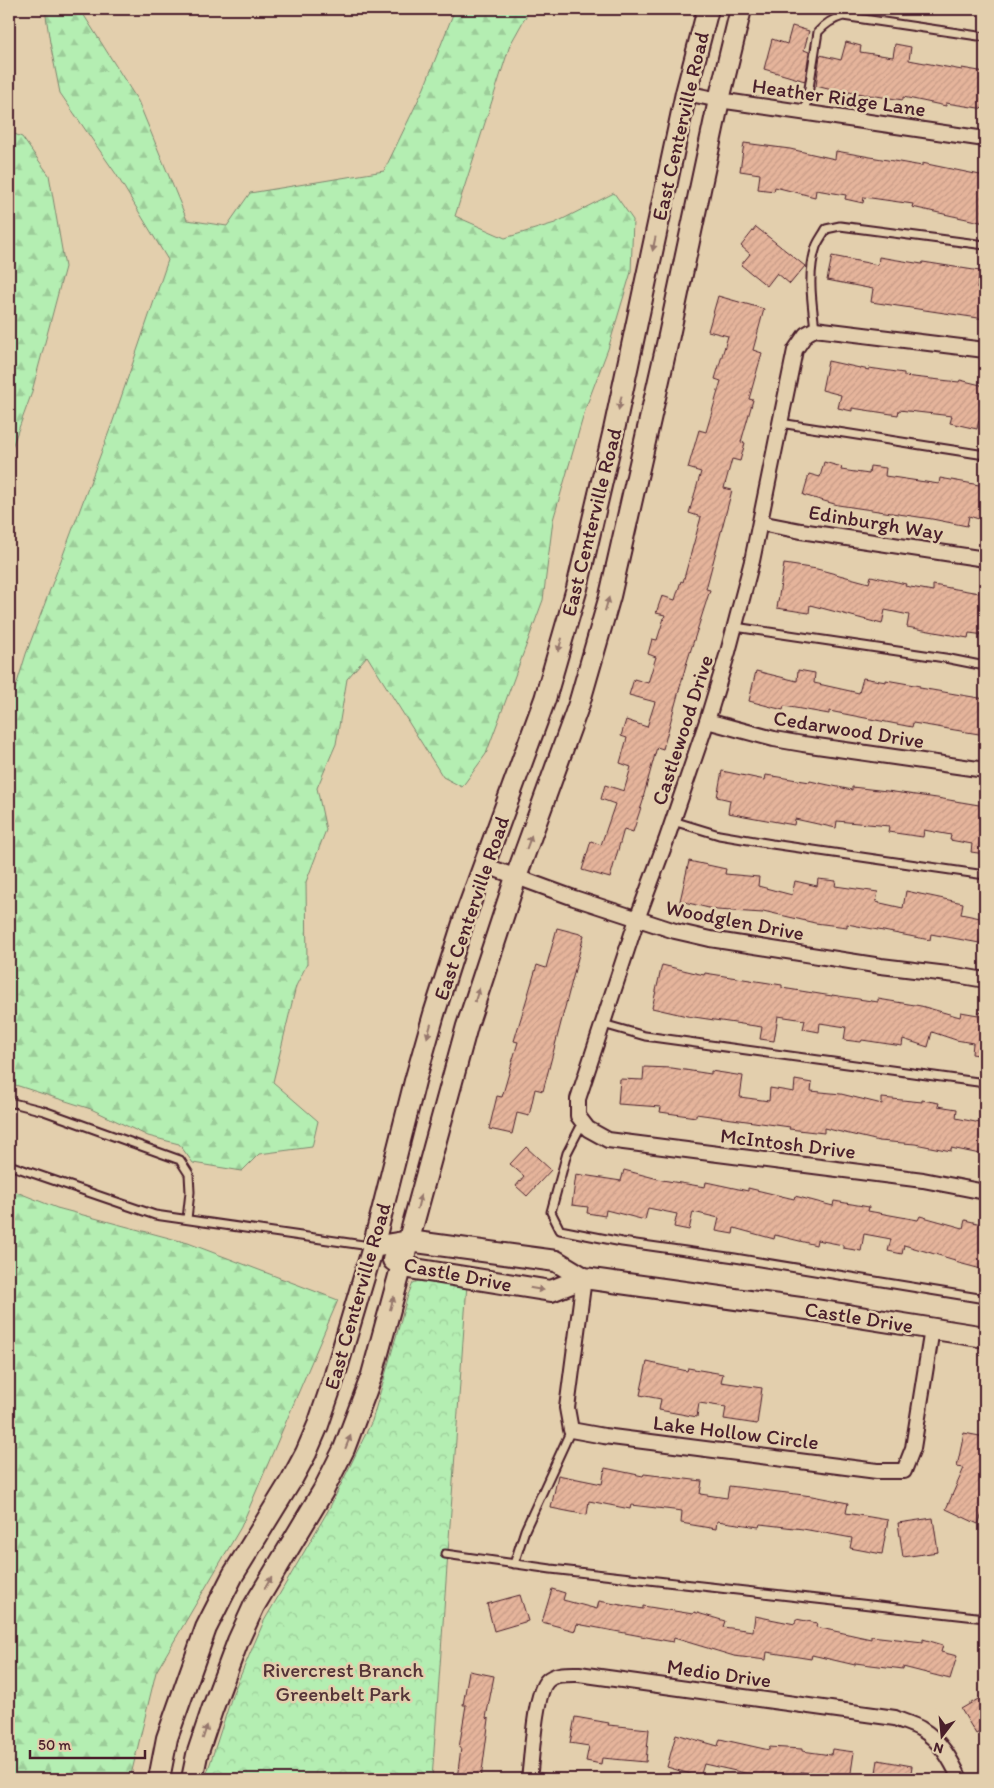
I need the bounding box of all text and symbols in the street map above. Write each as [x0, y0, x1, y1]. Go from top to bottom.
street label: East Centerville Road [646, 29, 714, 223]
street label: Heather Ridge Lane [751, 72, 927, 122]
one-way arrow [650, 236, 658, 251]
one-way arrow [616, 395, 624, 410]
street label: East Centerville Road [556, 425, 627, 619]
street label: Edinburgh Way [807, 499, 945, 545]
one-way arrow [604, 597, 612, 612]
one-way arrow [556, 638, 564, 653]
street label: Castlewood Drive [646, 652, 718, 808]
street label: Cedarwood Drive [772, 705, 926, 753]
street label: East Centerville Road [428, 812, 514, 1003]
one-way arrow [526, 834, 533, 849]
street label: Woodglen Drive [664, 894, 806, 946]
one-way arrow [474, 988, 481, 1003]
one-way arrow [424, 1024, 432, 1039]
street label: McIntosh Drive [719, 1122, 857, 1164]
one-way arrow [415, 1195, 423, 1210]
street label: East Centerville Road [318, 1199, 396, 1392]
street label: Castle Drive [402, 1251, 514, 1297]
one-way arrow [530, 1285, 546, 1293]
one-way arrow [389, 1296, 397, 1311]
street label: Castle Drive [803, 1296, 915, 1338]
street label: Lake Hollow Circle [652, 1409, 820, 1455]
one-way arrow [344, 1434, 352, 1449]
one-way arrow [264, 1576, 273, 1590]
street label: Medio Drive [665, 1653, 773, 1693]
park label: Rivercrest Branch Greenbelt Park [262, 1657, 424, 1706]
north arrow [916, 1710, 966, 1760]
one-way arrow [201, 1724, 209, 1739]
scale bar [30, 1728, 145, 1760]
text: 50 m [38, 1736, 71, 1754]
text: N [932, 1739, 945, 1757]

